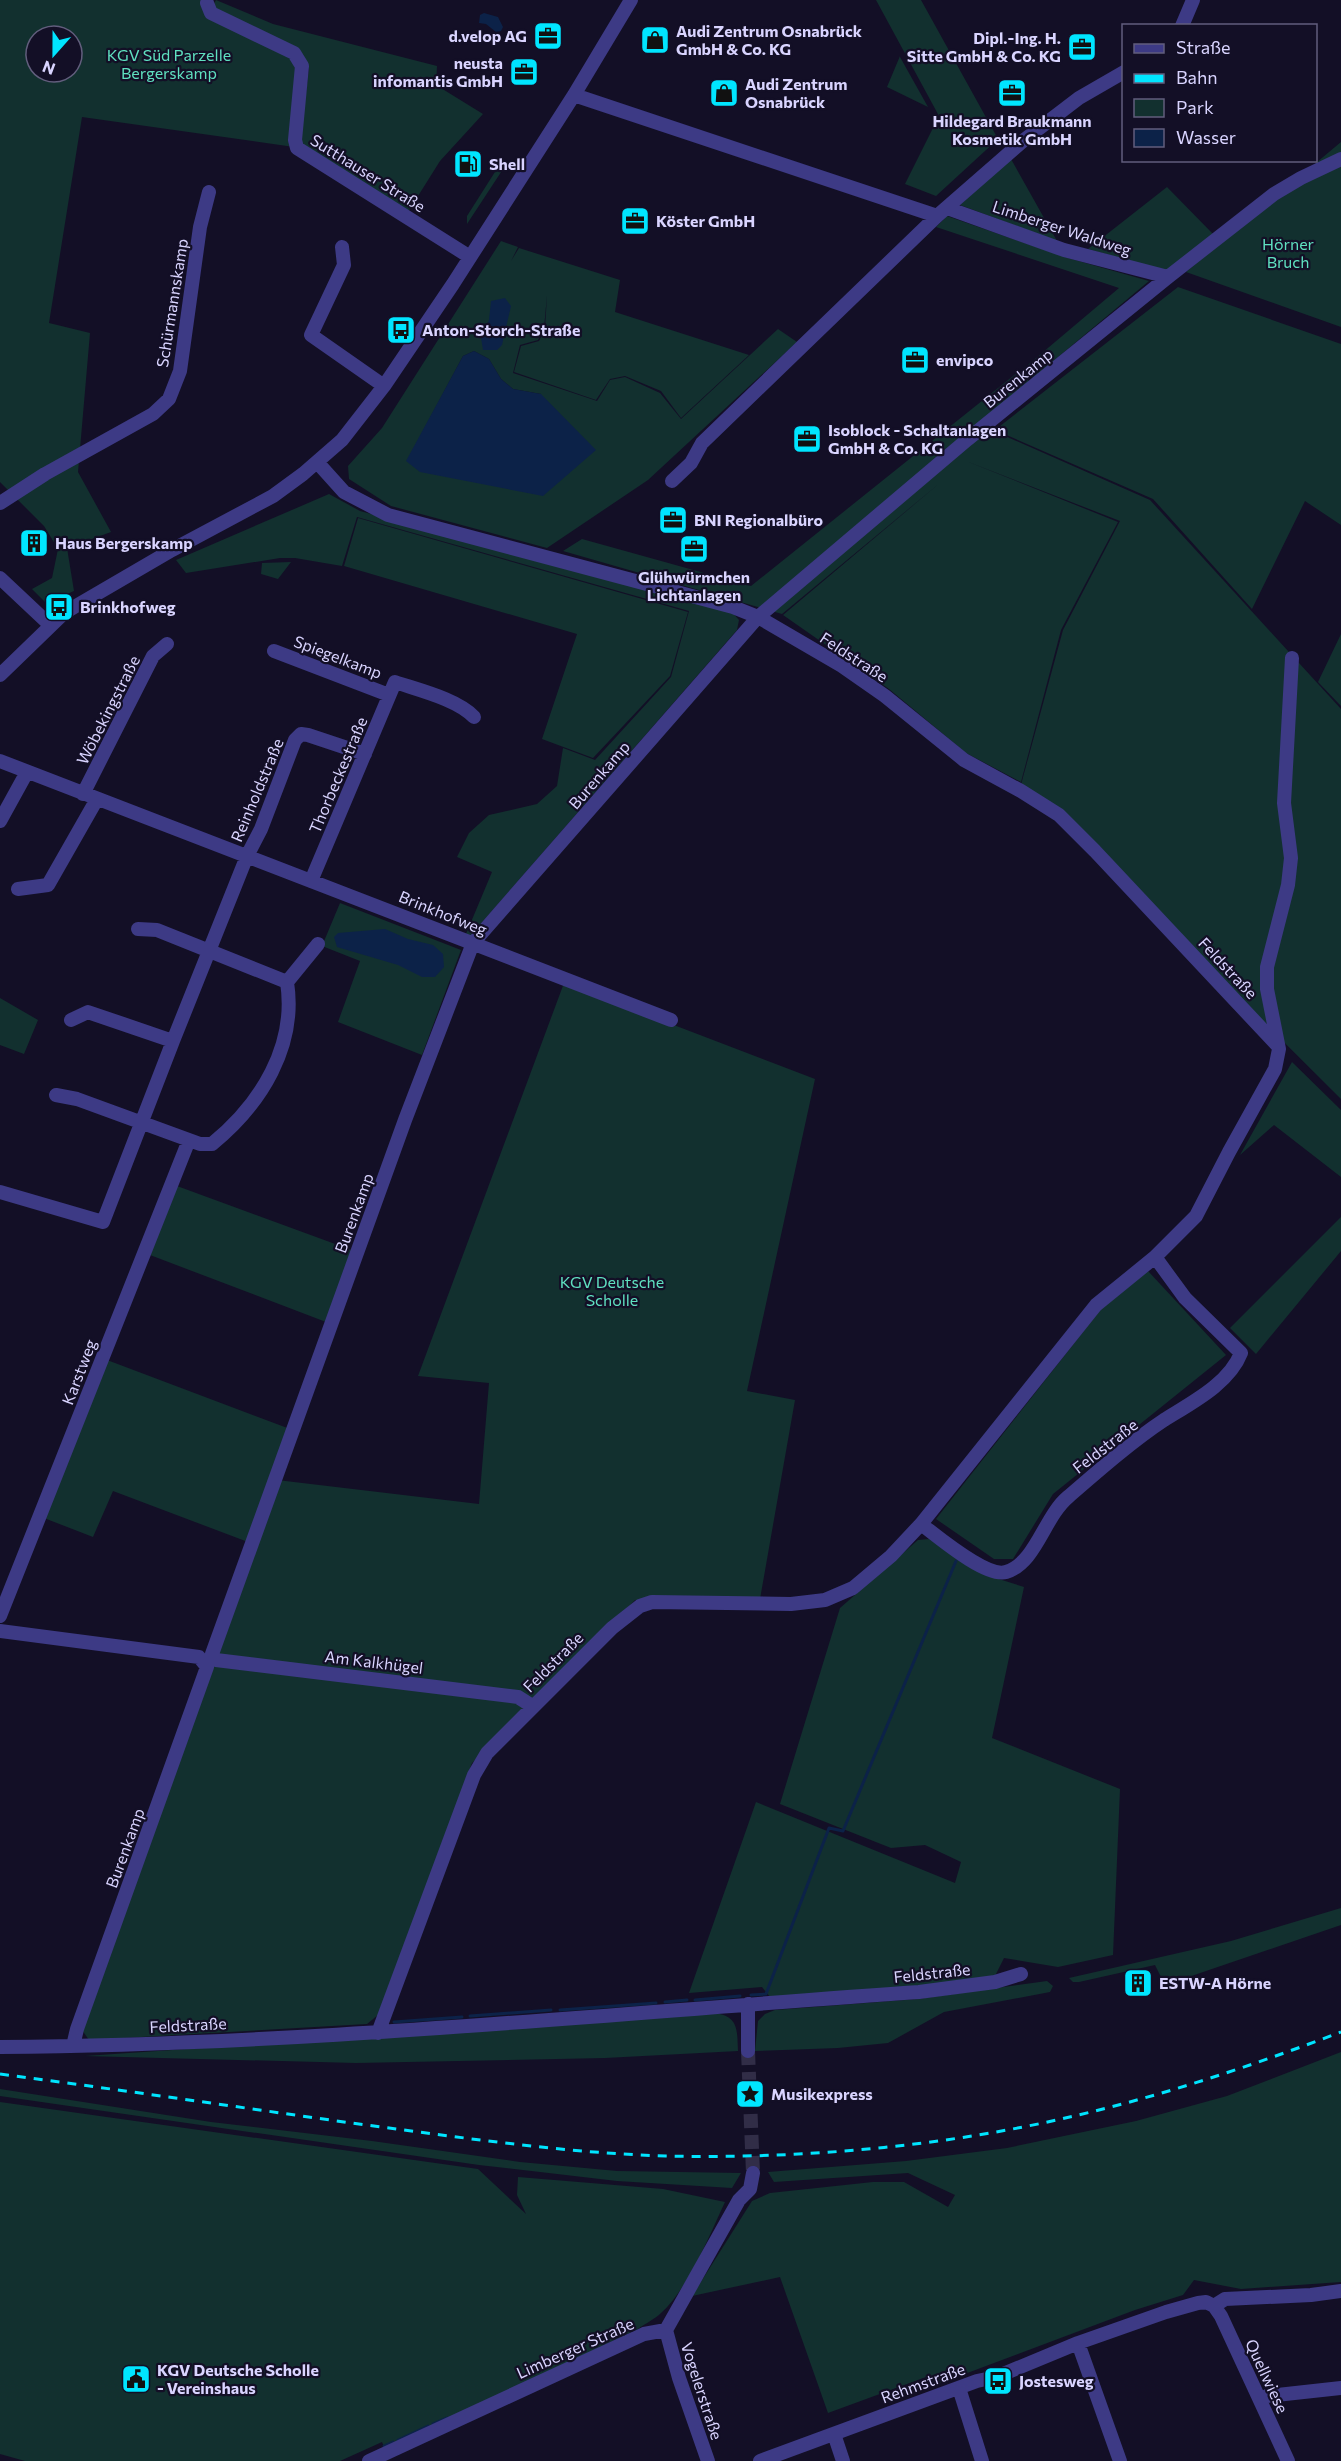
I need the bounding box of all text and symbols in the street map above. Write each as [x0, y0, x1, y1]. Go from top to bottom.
office icon: d.velop AG [532, 20, 564, 52]
place label: Audi Zentrum Osnabrück GmbH & Co. KG [676, 21, 863, 58]
north arrow [24, 24, 84, 84]
shop icon: Audi Zentrum Osnabrück GmbH & Co. KG [639, 24, 671, 56]
legend [1122, 24, 1317, 162]
place label: d.velop AG [448, 26, 527, 45]
place label: Dipl.-Ing. H. Sitte GmbH & Co. KG [907, 28, 1061, 65]
office icon: Dipl.-Ing. H. Sitte GmbH & Co. KG [1066, 31, 1098, 63]
text: Straße [1176, 36, 1231, 58]
park label: KGV Süd Parzelle Bergerskamp [107, 45, 231, 82]
place label: neusta infomantis GmbH [373, 53, 503, 90]
office icon: neusta infomantis GmbH [508, 56, 540, 88]
text: N [39, 57, 57, 79]
text: Bahn [1176, 66, 1218, 88]
place label: Audi Zentrum Osnabrück [745, 74, 847, 111]
shop icon: Audi Zentrum Osnabrück [708, 77, 740, 109]
office icon: Hildegard Braukmann Kosmetik GmbH [996, 77, 1028, 109]
text: Park [1176, 96, 1214, 118]
place label: Hildegard Braukmann Kosmetik GmbH [932, 111, 1092, 148]
text: Wasser [1176, 126, 1236, 148]
street label: Sutthauser Straße [307, 130, 429, 216]
fuel station icon: Shell [452, 148, 484, 180]
place label: Shell [489, 154, 525, 173]
street label: Limberger Waldweg [990, 196, 1134, 259]
office icon: Köster GmbH [619, 205, 651, 237]
place label: Köster GmbH [656, 211, 755, 230]
park label: Hörner Bruch [1262, 234, 1315, 271]
street label: Schürmannskamp [152, 237, 191, 369]
bus stop icon: Anton-Storch-Straße [385, 314, 417, 346]
place label: Anton-Storch-Straße [422, 320, 580, 339]
office icon: envipco [899, 344, 931, 376]
street label: Burenkamp [979, 344, 1056, 411]
place label: envipco [936, 350, 994, 369]
place label: Isoblock - Schaltanlagen GmbH & Co. KG [828, 420, 1006, 457]
office icon: Isoblock - Schaltanlagen GmbH & Co. KG [791, 423, 823, 455]
office icon: BNI Regionalbüro [657, 504, 689, 536]
place label: BNI Regionalbüro [694, 510, 823, 529]
building icon: Haus Bergerskamp [18, 527, 50, 559]
place label: Haus Bergerskamp [55, 533, 193, 552]
office icon: Glühwürmchen Lichtanlagen [678, 533, 710, 565]
place label: Glühwürmchen Lichtanlagen [638, 567, 750, 604]
bus stop icon: Brinkhofweg [43, 591, 75, 623]
place label: Brinkhofweg [80, 597, 176, 616]
street label: Feldstraße [817, 628, 892, 686]
street label: Spiegelkamp [291, 631, 385, 682]
street label: Wöbekingstraße [72, 652, 143, 767]
street label: Thorbeckestraße [304, 714, 371, 836]
street label: Reinholdstraße [226, 735, 287, 844]
street label: Burenkamp [564, 737, 633, 812]
street label: Brinkhofweg [396, 886, 490, 939]
street label: Feldstraße [1195, 933, 1262, 1002]
street label: Burenkamp [330, 1170, 377, 1255]
park label: KGV Deutsche Scholle [560, 1272, 664, 1309]
street label: Karstweg [57, 1336, 100, 1407]
street label: Feldstraße [1068, 1414, 1141, 1477]
street label: Feldstraße [519, 1628, 587, 1696]
street label: Am Kalkhügel [324, 1646, 424, 1677]
street label: Burenkamp [101, 1805, 148, 1890]
street label: Feldstraße [893, 1959, 971, 1986]
building icon: ESTW-A Hörne [1122, 1967, 1154, 1999]
place label: ESTW-A Hörne [1159, 1973, 1271, 1992]
street label: Feldstraße [149, 2013, 227, 2036]
place icon: Musikexpress [734, 2078, 766, 2110]
place label: Musikexpress [771, 2084, 873, 2103]
street label: Limberger Straße [513, 2313, 636, 2382]
street label: Quellwiese [1242, 2336, 1293, 2416]
street label: Vogelerstraße [678, 2340, 727, 2442]
street label: Rehmstraße [878, 2359, 968, 2407]
place label: KGV Deutsche Scholle - Vereinshaus [157, 2360, 319, 2397]
public building icon: KGV Deutsche Scholle - Vereinshaus [120, 2363, 152, 2395]
bus stop icon: Jostesweg [982, 2365, 1014, 2397]
place label: Jostesweg [1019, 2371, 1094, 2390]

